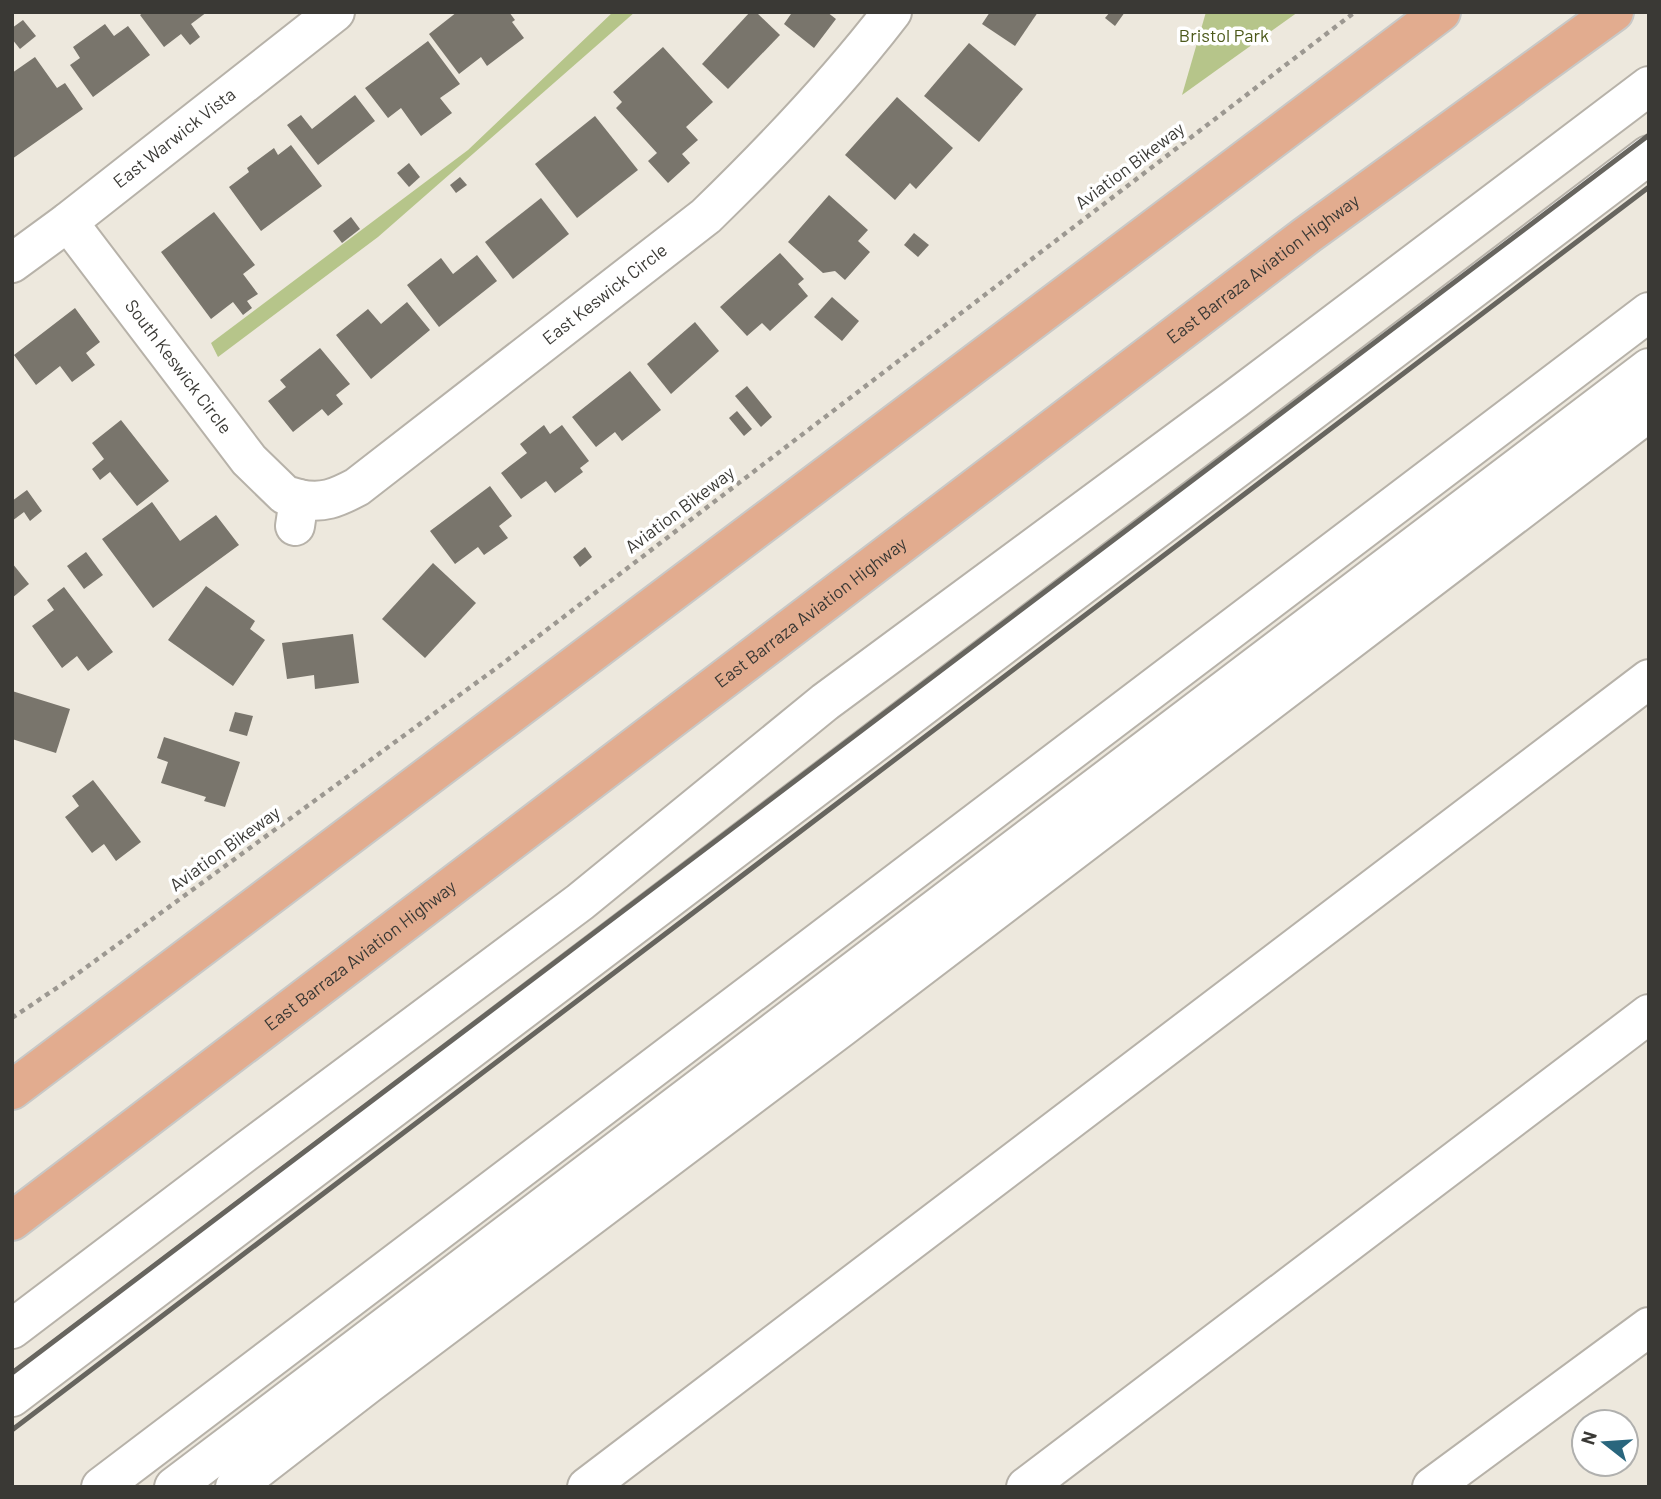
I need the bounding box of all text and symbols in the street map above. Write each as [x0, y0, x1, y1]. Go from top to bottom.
park label: Bristol Park [1179, 24, 1269, 46]
street label: East Warwick Vista [108, 83, 239, 192]
street label: Aviation Bikeway [1070, 117, 1188, 213]
street label: East Barraza Aviation Highway [1162, 189, 1363, 348]
street label: East Keswick Circle [538, 238, 671, 349]
street label: South Keswick Circle [121, 295, 237, 438]
street label: Aviation Bikeway [620, 461, 738, 557]
street label: East Barraza Aviation Highway [710, 532, 910, 692]
street label: Aviation Bikeway [165, 801, 284, 896]
street label: East Barraza Aviation Highway [260, 875, 460, 1035]
north arrow [1570, 1408, 1640, 1478]
text: N [1575, 1428, 1601, 1447]

